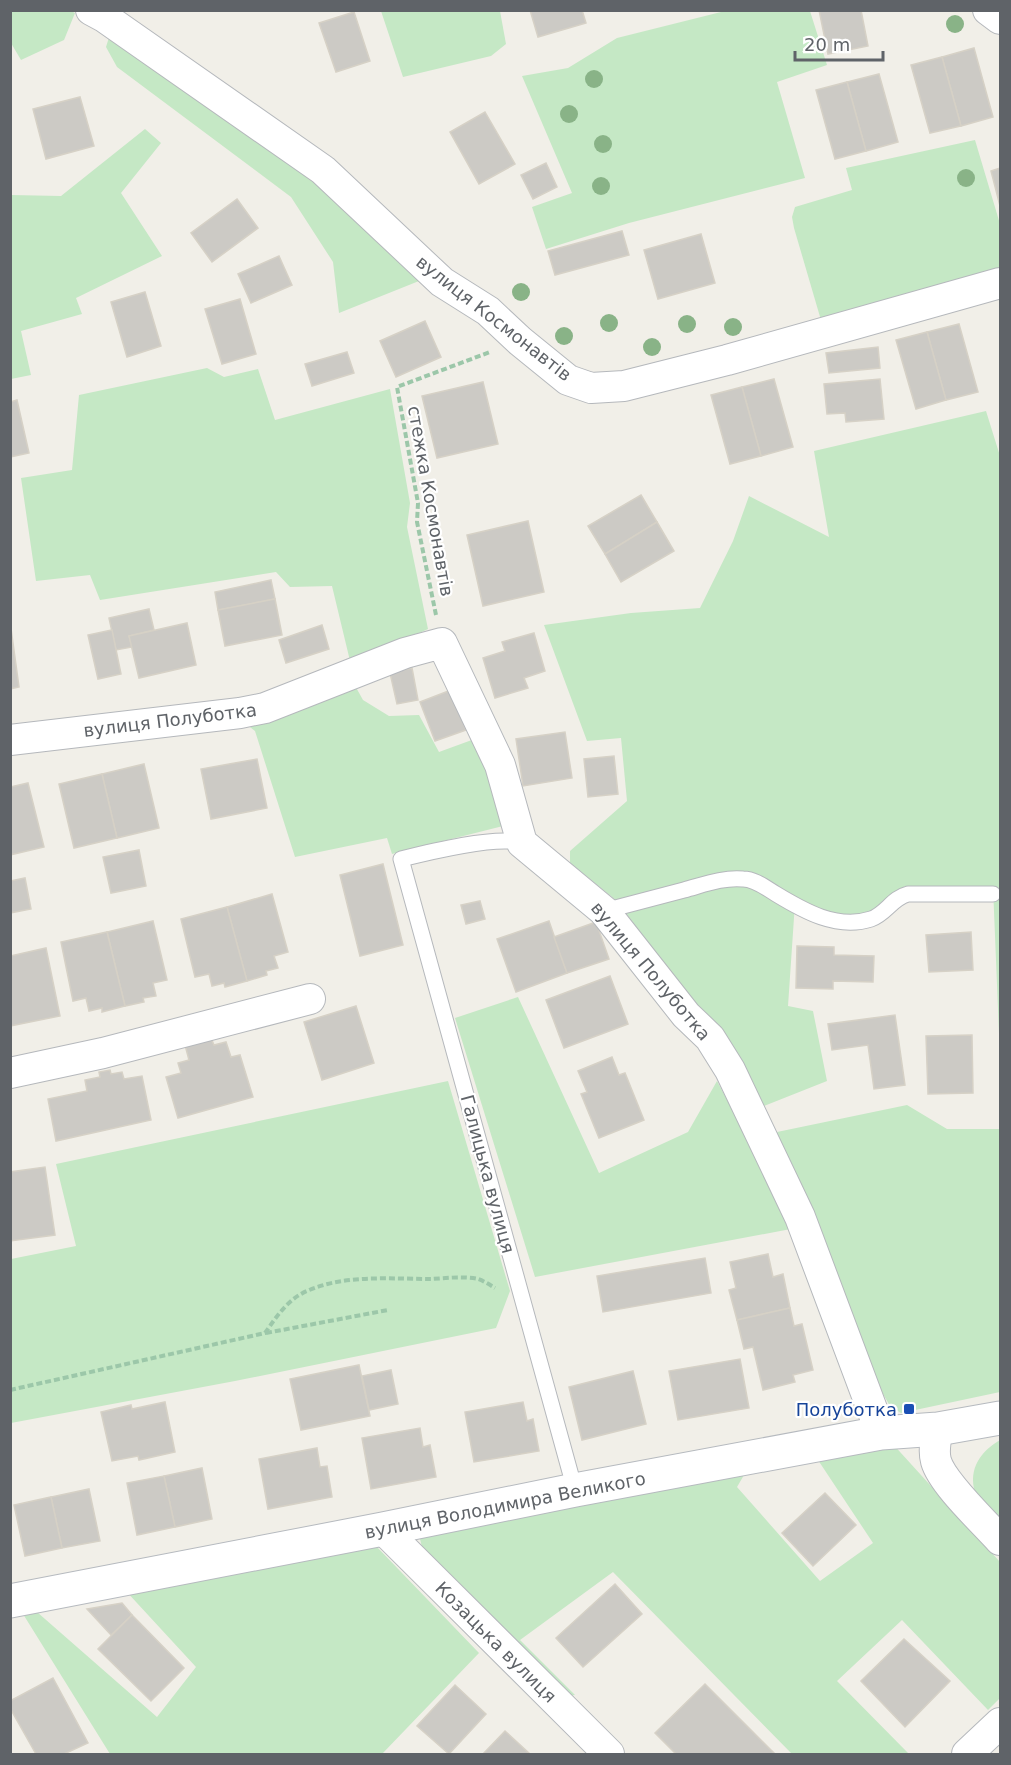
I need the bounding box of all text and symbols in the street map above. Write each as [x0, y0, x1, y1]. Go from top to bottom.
scale bar [795, 24, 884, 62]
text: 20 m [804, 34, 850, 55]
street label: вулиця Космонавтів [412, 251, 576, 385]
street label: стежка Космонавтів [404, 404, 458, 598]
street label: вулиця Полуботка [82, 699, 258, 741]
street label: вулиця Полуботка [587, 897, 715, 1045]
street label: Галицька вулиця [457, 1092, 519, 1256]
place label: Полуботка [796, 1399, 897, 1420]
marker: Полуботка [902, 1402, 916, 1416]
street label: вулиця Володимира Великого [363, 1467, 647, 1543]
street label: Козацька вулиця [431, 1577, 561, 1707]

